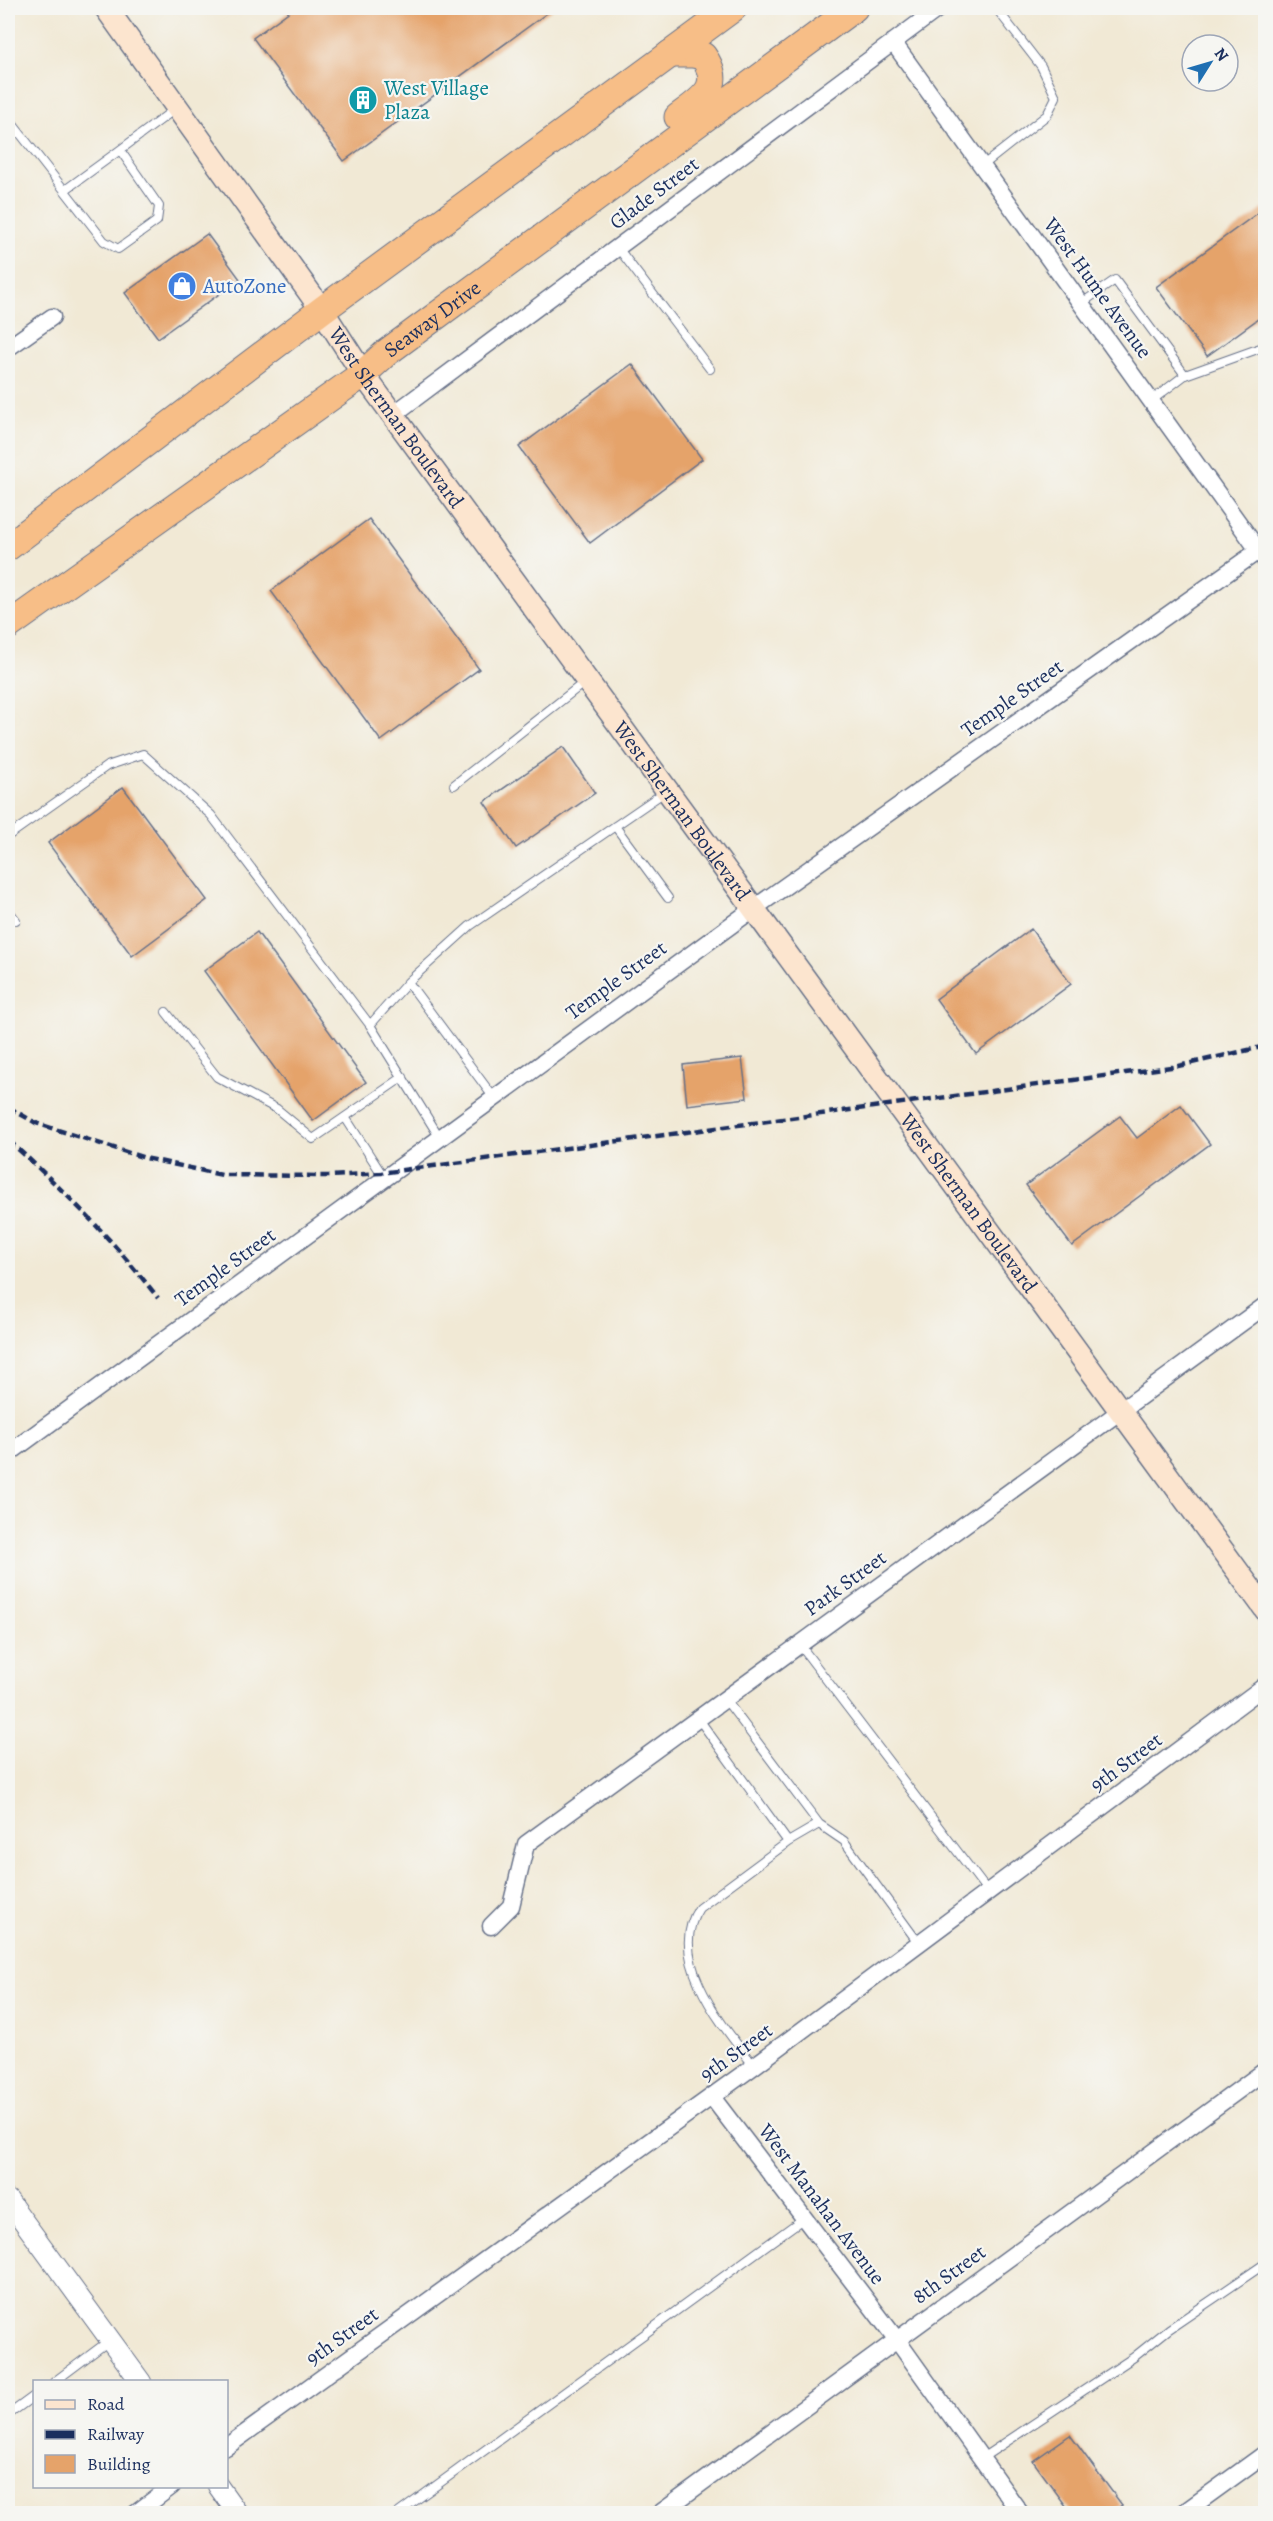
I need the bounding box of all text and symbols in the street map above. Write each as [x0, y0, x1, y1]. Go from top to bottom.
north arrow [1180, 33, 1240, 93]
text: N [1209, 43, 1234, 66]
place label: West Village Plaza [383, 74, 489, 126]
building icon: West Village Plaza [347, 84, 379, 116]
street label: Glade Street [604, 150, 704, 236]
street label: West Hume Avenue [1037, 211, 1159, 364]
shop icon: AutoZone [166, 270, 198, 302]
place label: AutoZone [202, 272, 286, 300]
street label: Seaway Drive [378, 274, 487, 364]
street label: West Sherman Boulevard [322, 321, 471, 514]
street label: Temple Street [955, 653, 1069, 743]
street label: West Sherman Boulevard [606, 714, 757, 907]
street label: Temple Street [560, 934, 672, 1026]
street label: West Sherman Boulevard [893, 1107, 1044, 1299]
street label: Temple Street [169, 1221, 281, 1313]
street label: Park Street [798, 1544, 892, 1622]
street label: 9th Street [1084, 1726, 1168, 1798]
street label: 9th Street [694, 2016, 778, 2088]
street label: West Manahan Avenue [752, 2117, 892, 2290]
street label: 8th Street [907, 2238, 991, 2310]
street label: 9th Street [300, 2300, 384, 2372]
legend [33, 2380, 228, 2488]
text: Road [87, 2392, 125, 2416]
text: Railway [87, 2422, 145, 2446]
text: Building [87, 2452, 151, 2476]

